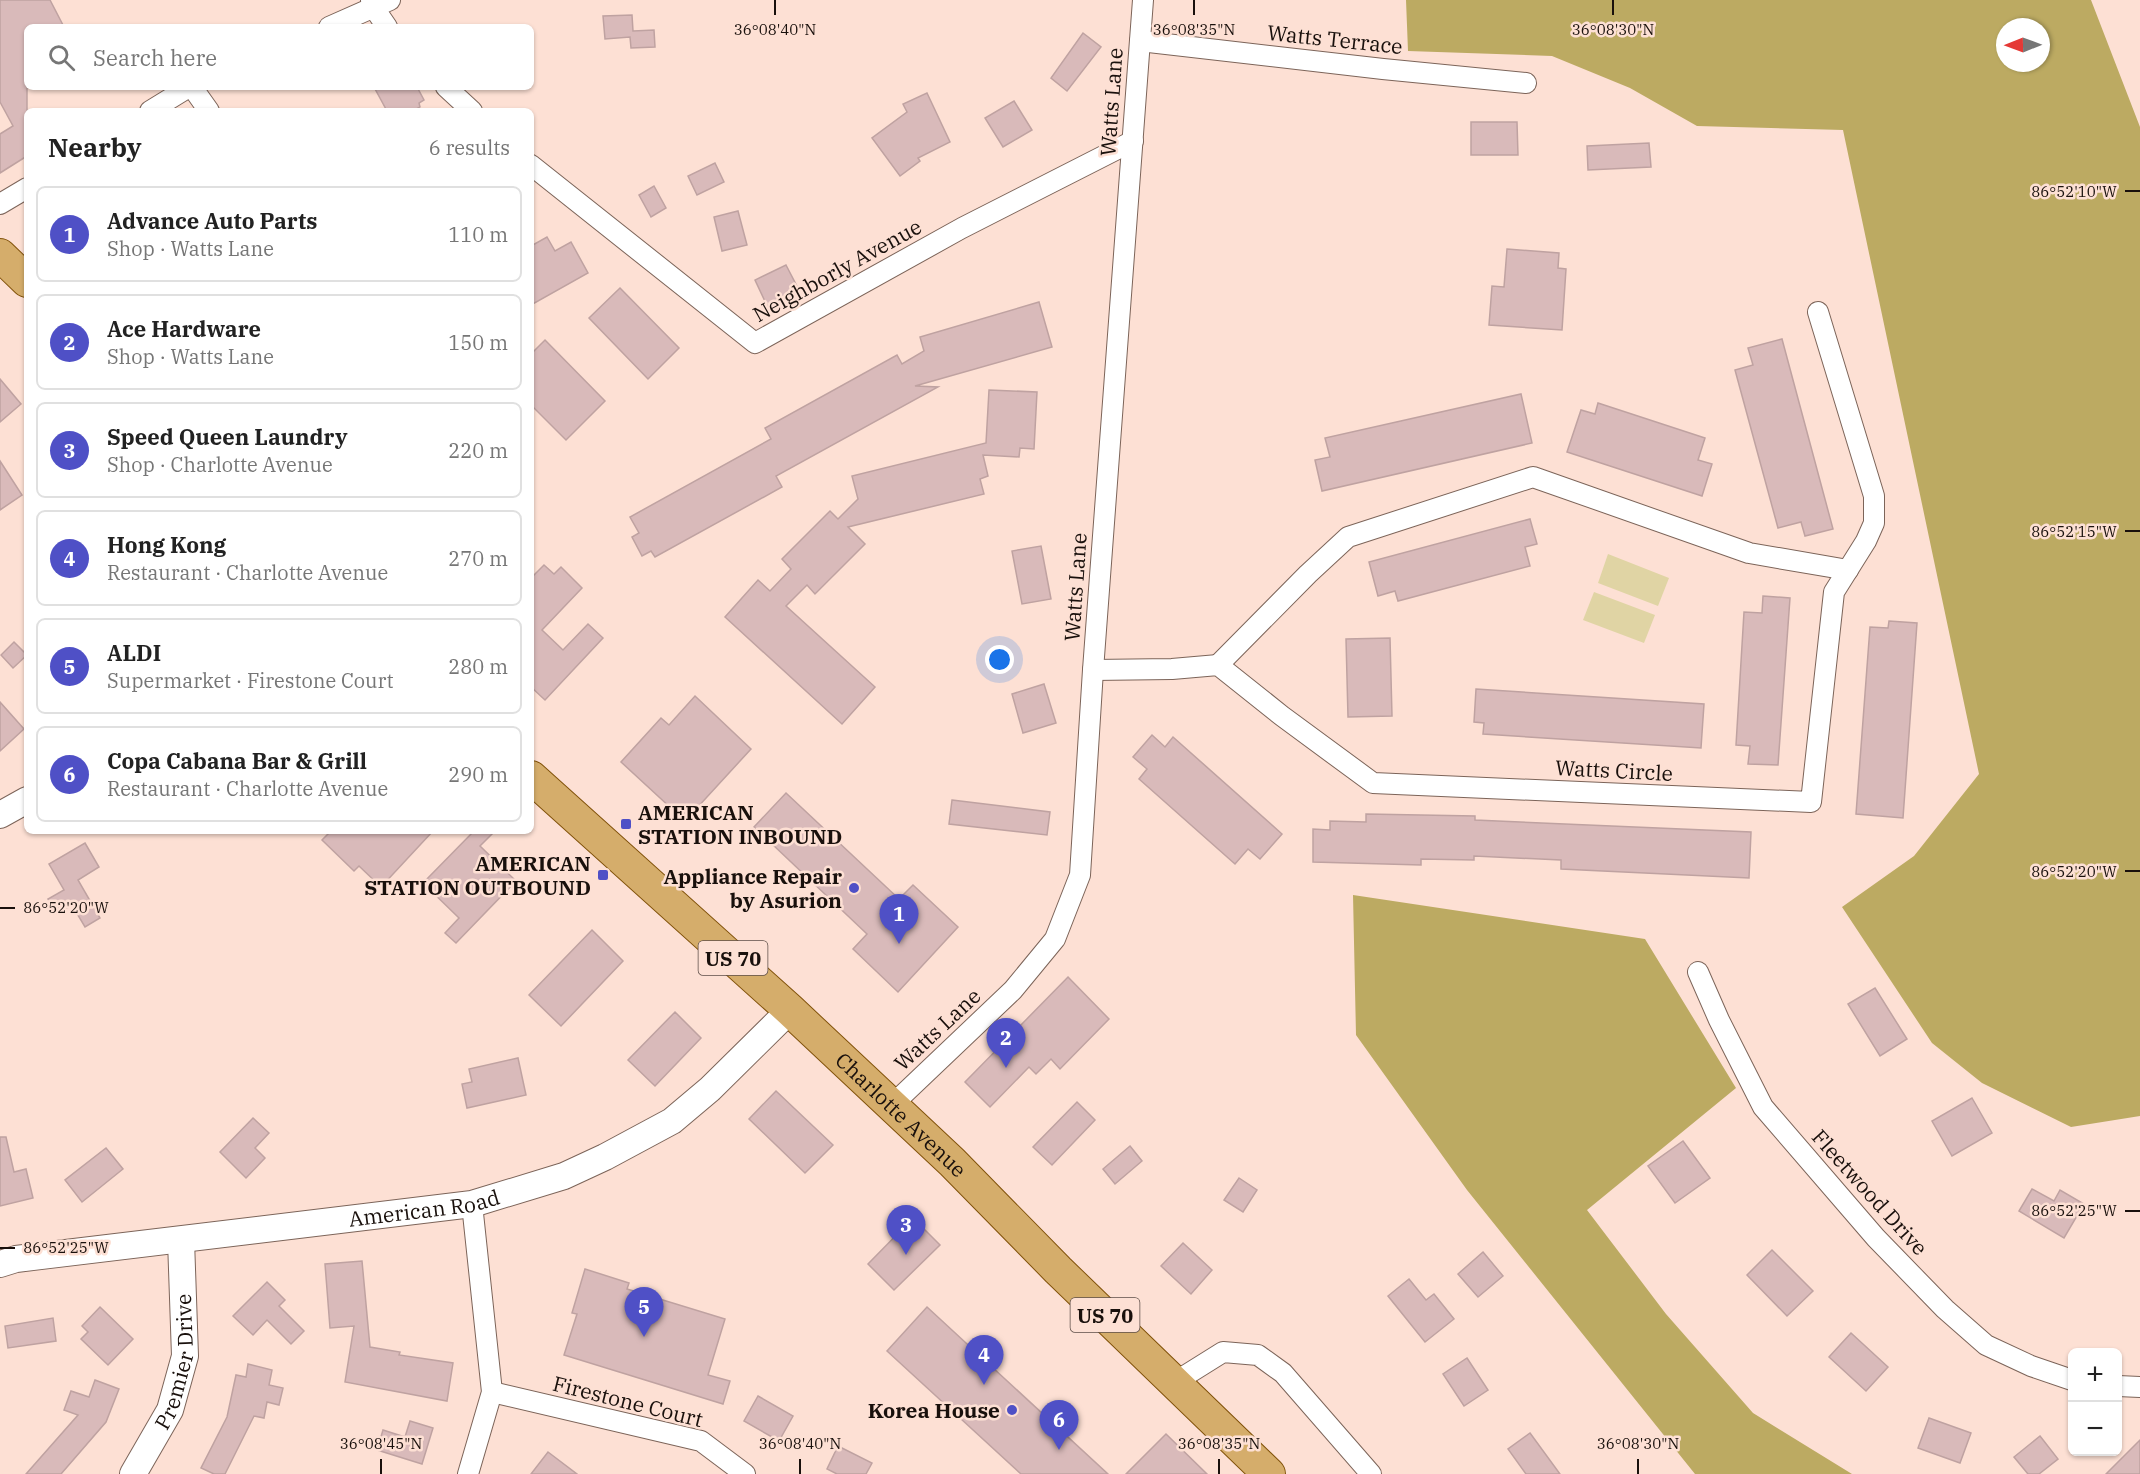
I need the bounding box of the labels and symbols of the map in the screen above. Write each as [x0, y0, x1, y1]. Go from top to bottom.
street label: Watts Terrace [1266, 18, 1404, 60]
north arrow [1996, 18, 2050, 72]
text: 36°08'40"N [734, 20, 816, 39]
text: 36°08'35"N [1153, 20, 1235, 39]
text: 36°08'30"N [1572, 20, 1654, 39]
street label: Watts Lane [1093, 47, 1129, 157]
text: 86°52'10"W [2031, 182, 2117, 201]
street label: Neighborly Avenue [748, 212, 926, 328]
text: 86°52'15"W [2031, 522, 2117, 541]
street label: Watts Lane [1057, 532, 1093, 642]
your location [985, 645, 1014, 674]
street label: Watts Circle [1554, 753, 1674, 787]
place label: AMERICAN STATION INBOUND [638, 798, 842, 850]
marker: AMERICAN STATION INBOUND [619, 817, 633, 831]
place label: AMERICAN STATION OUTBOUND [364, 849, 591, 901]
place label: Appliance Repair by Asurion [664, 862, 843, 914]
text: 86°52'20"W [2031, 862, 2117, 881]
marker: AMERICAN STATION OUTBOUND [596, 868, 610, 882]
marker: Appliance Repair by Asurion [847, 881, 861, 895]
pin: 1 [880, 894, 918, 944]
text: 86°52'20"W [23, 898, 109, 917]
road number: US 70 [698, 941, 768, 975]
street label: Watts Lane [888, 982, 986, 1076]
pin: 2 [986, 1018, 1026, 1068]
street label: Charlotte Avenue [830, 1046, 973, 1183]
street label: Fleetwood Drive [1806, 1123, 1934, 1261]
street label: American Road [347, 1182, 503, 1233]
text: 86°52'25"W [2031, 1201, 2117, 1220]
pin: 3 [886, 1206, 926, 1255]
text: 86°52'25"W [23, 1238, 109, 1257]
pin: 5 [624, 1288, 664, 1337]
street label: Premier Drive [148, 1293, 200, 1435]
road number: US 70 [1070, 1298, 1140, 1332]
pin: 4 [964, 1336, 1004, 1385]
street label: Firestone Court [550, 1369, 706, 1433]
place label: Korea House [868, 1396, 1000, 1424]
pin: 6 [1040, 1400, 1078, 1450]
marker: Korea House [1005, 1403, 1019, 1417]
text: 36°08'45"N [340, 1434, 422, 1453]
text: 36°08'40"N [759, 1434, 841, 1453]
text: 36°08'35"N [1178, 1434, 1260, 1453]
text: 36°08'30"N [1597, 1434, 1679, 1453]

